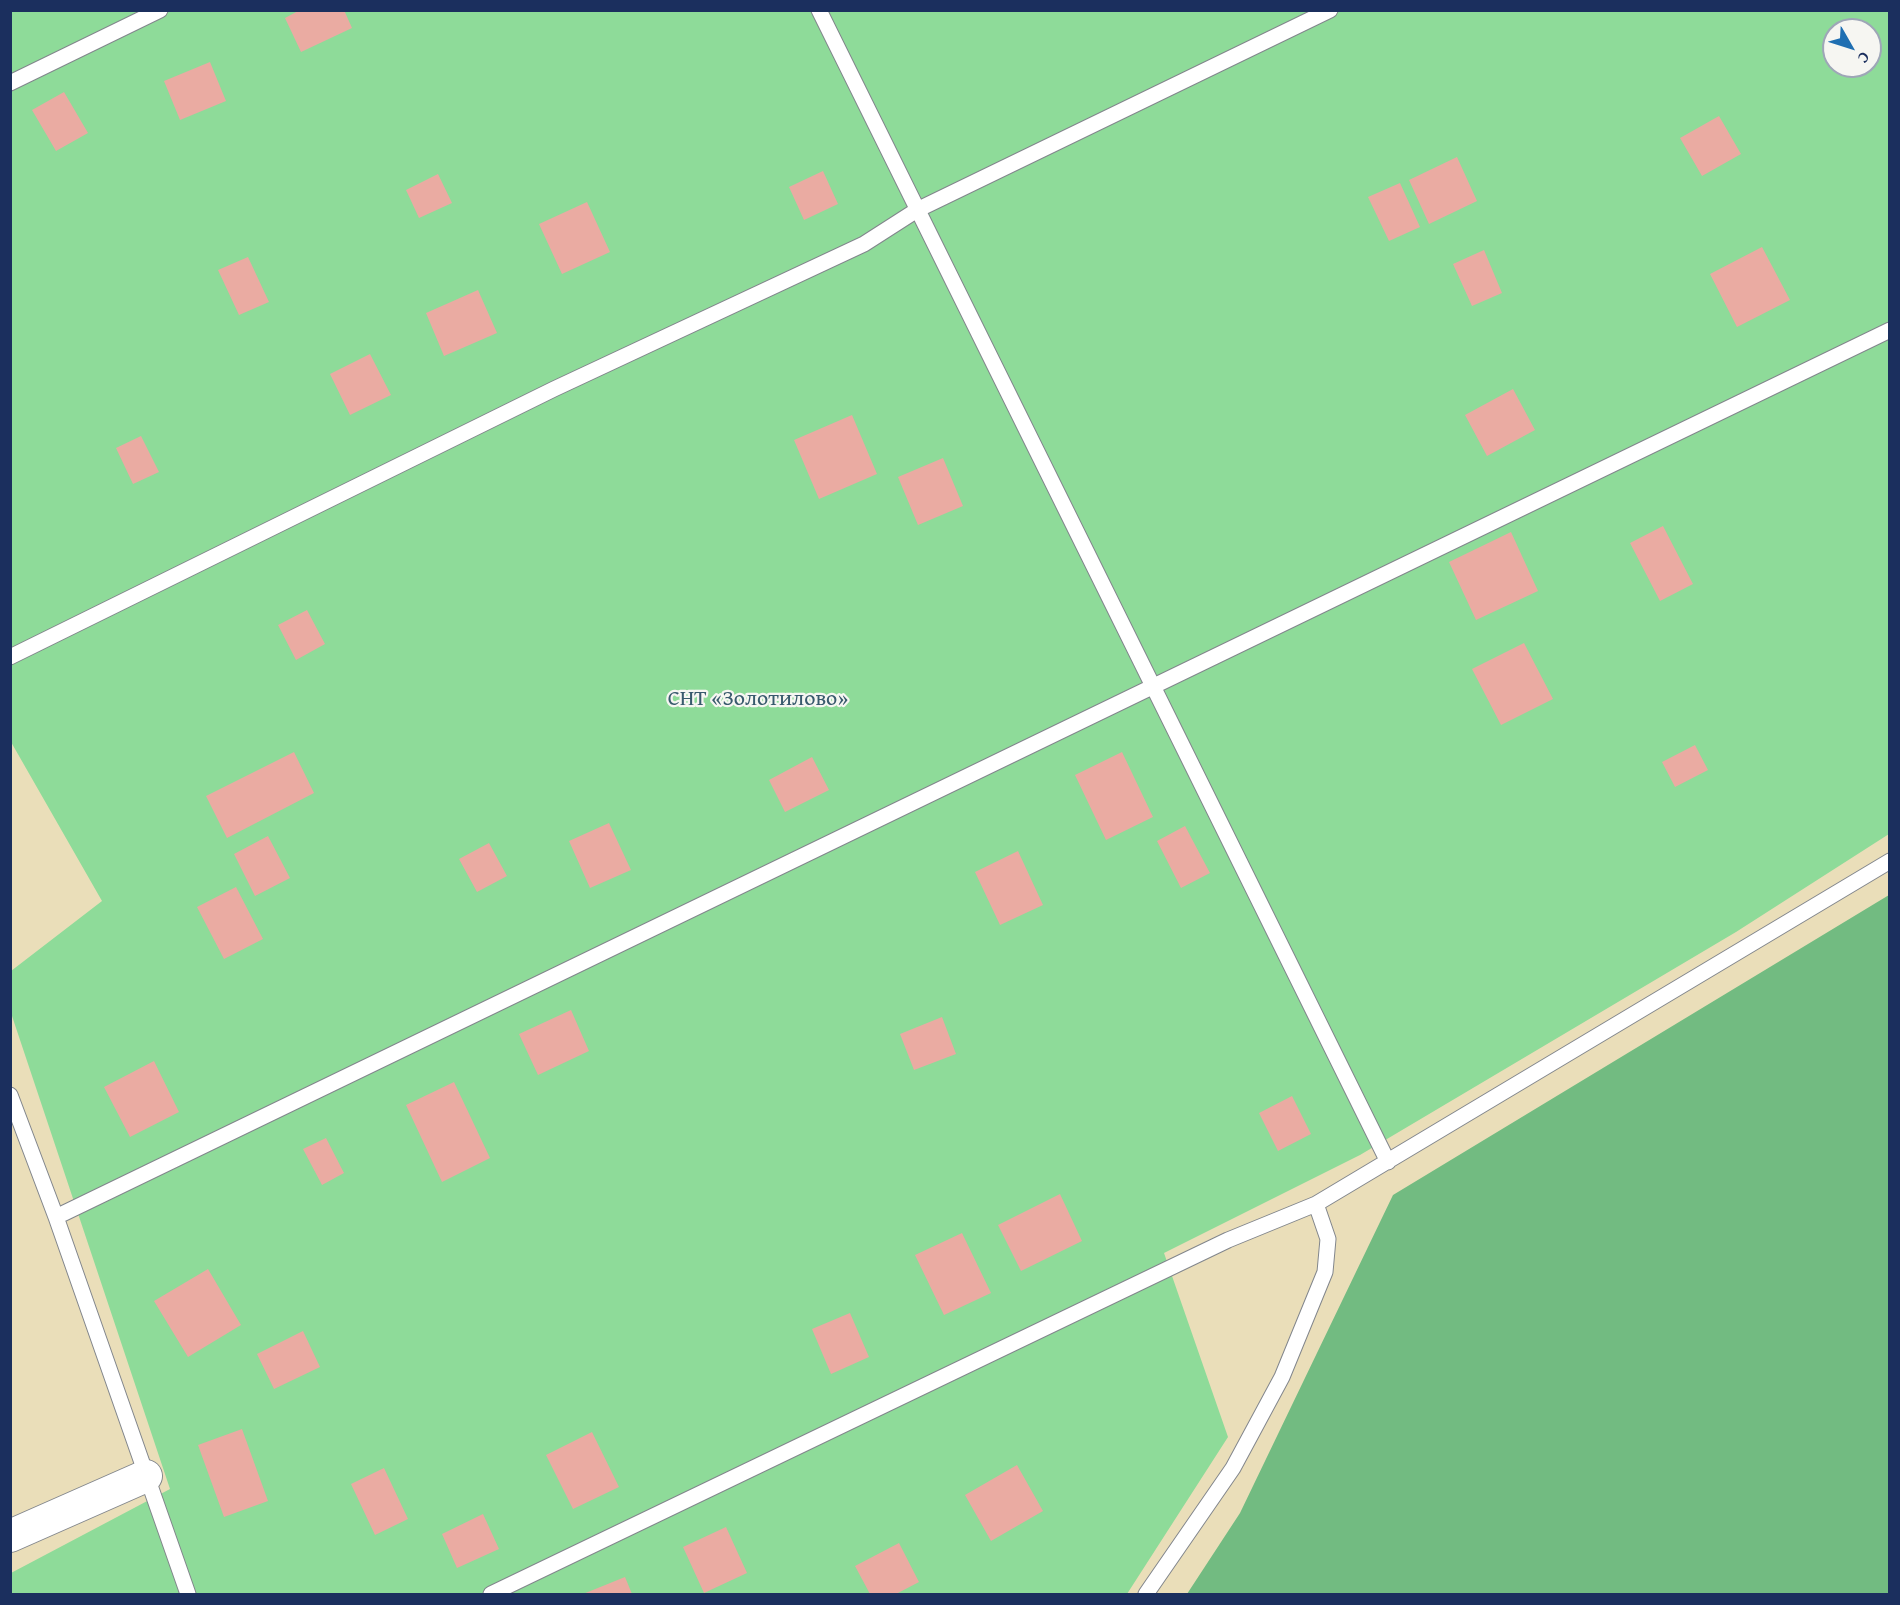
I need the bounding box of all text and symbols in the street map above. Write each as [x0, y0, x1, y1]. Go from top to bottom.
north arrow [1822, 18, 1882, 78]
text: С [1852, 47, 1877, 69]
park label: СНТ «Золотилово» [668, 686, 848, 712]

